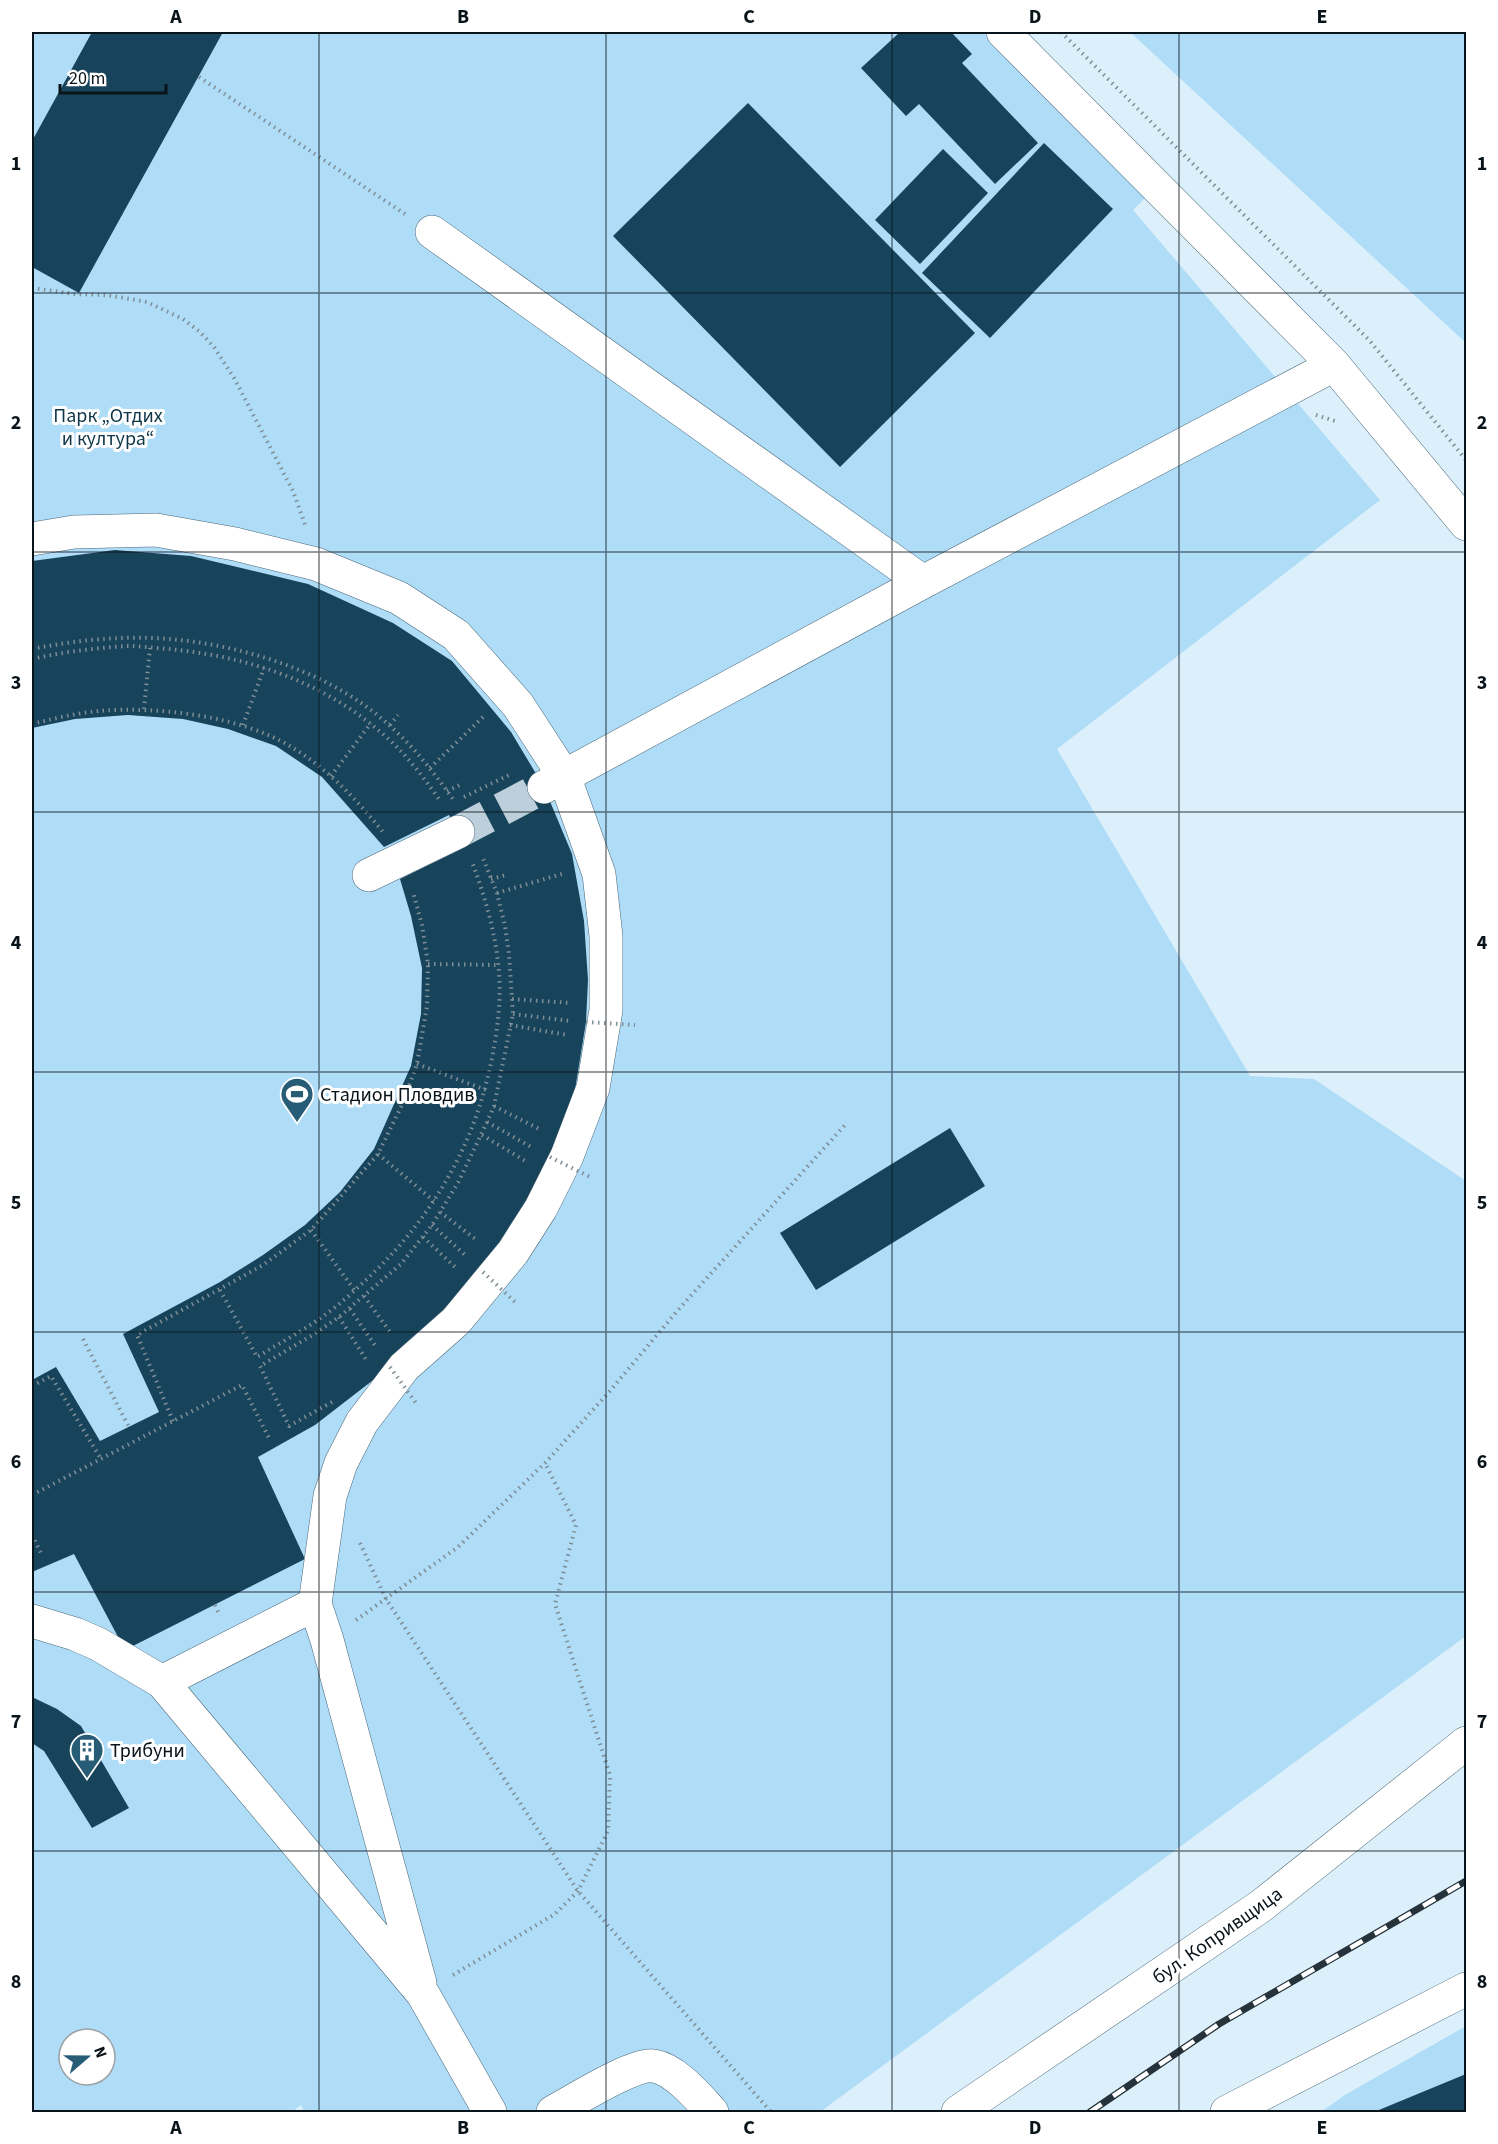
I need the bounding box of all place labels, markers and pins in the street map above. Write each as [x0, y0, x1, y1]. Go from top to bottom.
sports icon: Стадион Пловдив [279, 1076, 315, 1123]
place label: Стадион Пловдив [320, 1081, 474, 1109]
building icon: Трибуни [69, 1732, 105, 1779]
place label: Трибуни [110, 1737, 185, 1765]

